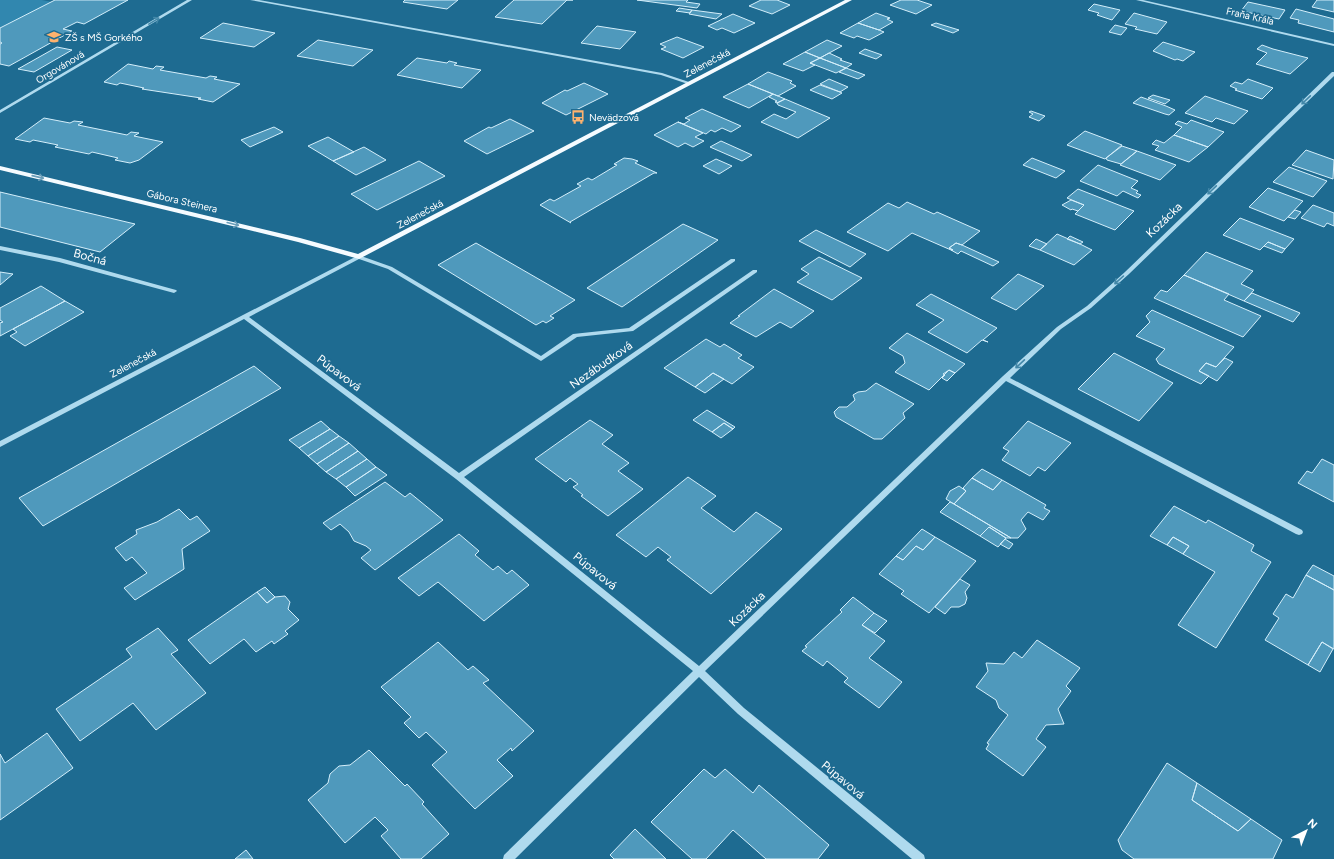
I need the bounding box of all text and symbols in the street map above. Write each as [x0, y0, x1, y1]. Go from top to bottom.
street label: Fraňa Kráľa [1225, 4, 1275, 28]
one-way arrow [148, 17, 160, 25]
school or university icon: ZŠ s MŠ Gorkého [46, 29, 62, 45]
place label: ZŠ s MŠ Gorkého [65, 31, 143, 44]
street label: Zelenečská [682, 45, 732, 81]
street label: Orgovánová [33, 47, 87, 87]
one-way arrow [1301, 95, 1311, 105]
bus stop icon: Nevädzová [570, 109, 586, 125]
place label: Nevädzová [589, 111, 639, 124]
one-way arrow [31, 174, 44, 182]
one-way arrow [1207, 185, 1217, 195]
street label: Gábora Steinera [145, 187, 219, 215]
street label: Zelenečská [395, 196, 445, 232]
street label: Kozácka [1143, 200, 1185, 240]
one-way arrow [226, 220, 239, 228]
street label: Bočná [72, 246, 108, 268]
one-way arrow [1113, 276, 1124, 285]
street label: Nezábudková [567, 338, 635, 392]
street label: Zelenečská [108, 345, 158, 381]
street label: Púpavová [314, 352, 364, 394]
one-way arrow [1015, 360, 1025, 369]
street label: Púpavová [570, 549, 620, 593]
street label: Kozácka [726, 589, 768, 629]
street label: Púpavová [819, 758, 867, 802]
north arrow [1286, 811, 1326, 851]
text: N [1305, 816, 1320, 832]

